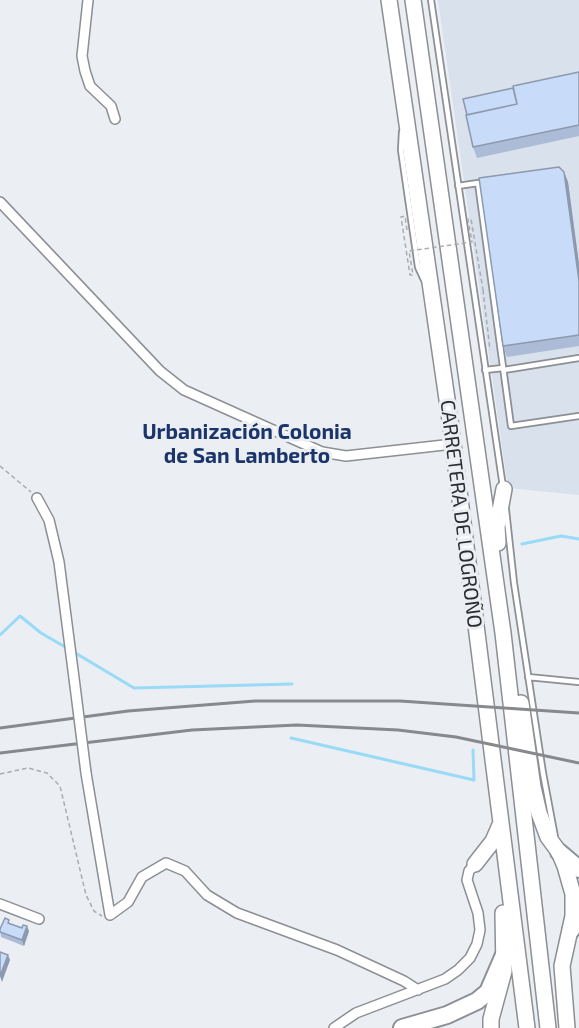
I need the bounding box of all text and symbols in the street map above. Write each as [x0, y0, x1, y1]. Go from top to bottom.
street label: CARRETERA DE LOGROÑO [435, 398, 487, 630]
district label: Urbanización Colonia de San Lamberto [142, 419, 352, 469]

